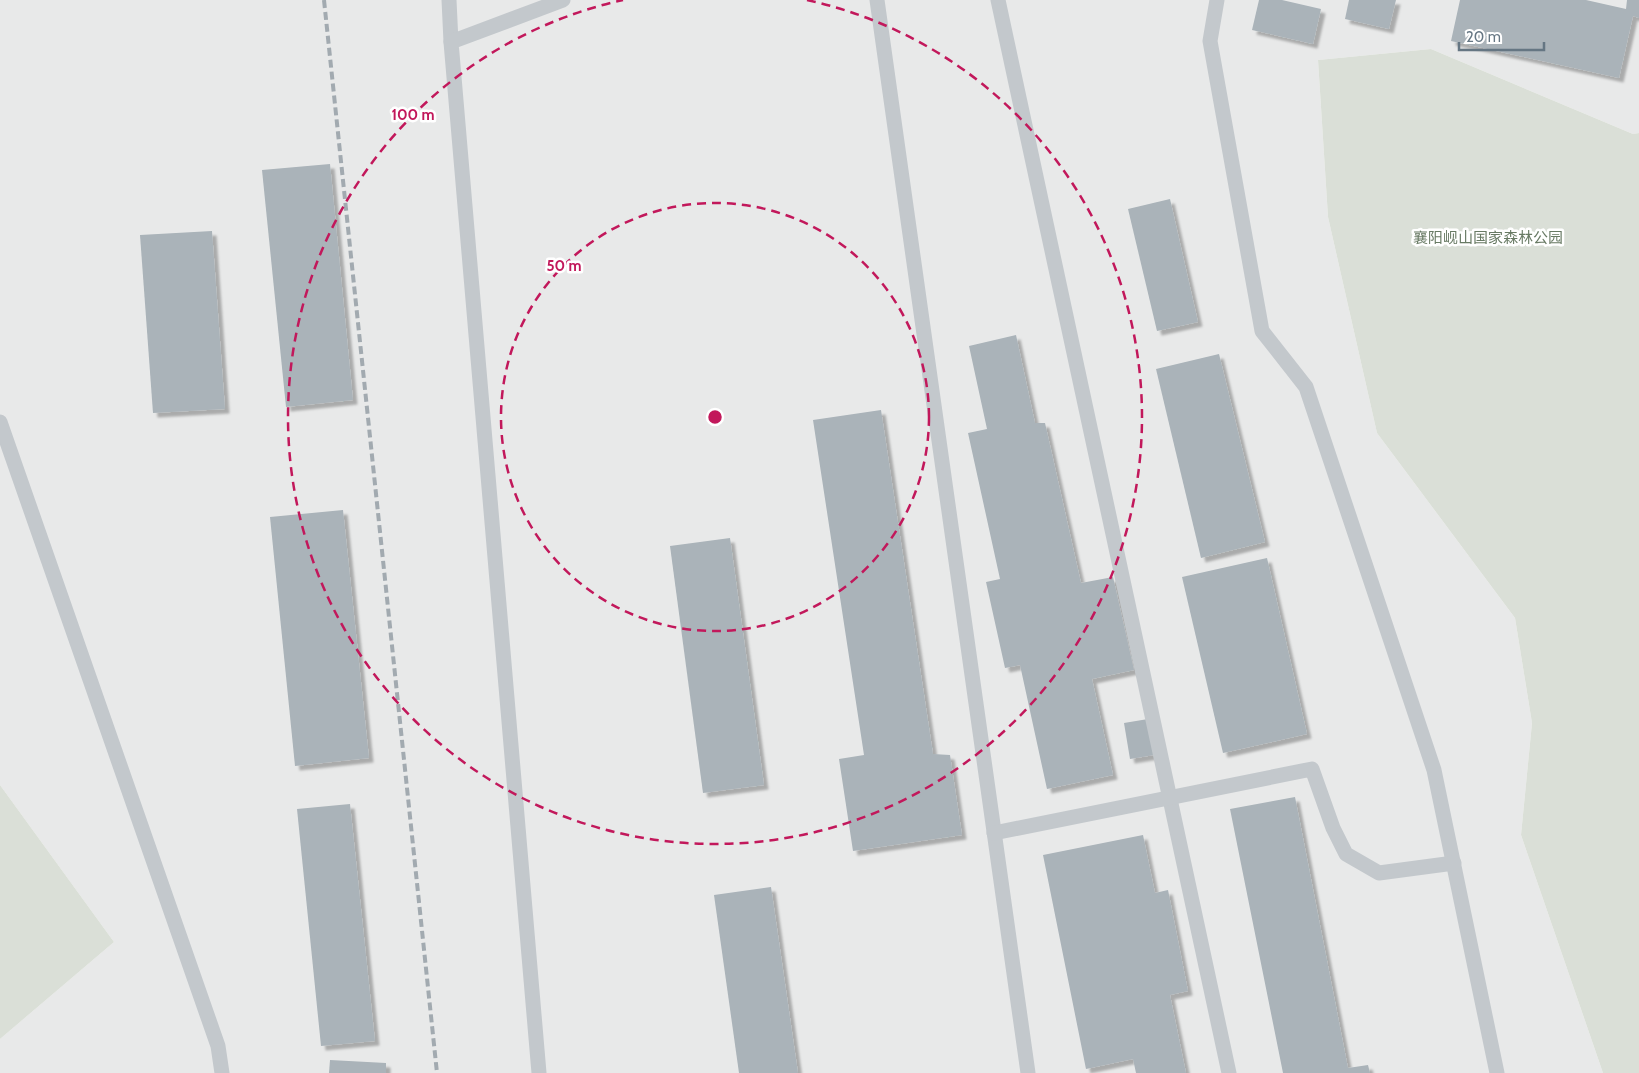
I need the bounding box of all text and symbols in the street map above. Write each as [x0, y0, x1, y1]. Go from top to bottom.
scale bar [1459, 20, 1544, 52]
text: 20 m [1466, 28, 1501, 46]
text: 100 m [391, 106, 435, 124]
park label: 襄阳岘山国家森林公园 [1413, 229, 1563, 247]
text: 50 m [546, 257, 582, 275]
centre of rings [706, 408, 724, 426]

